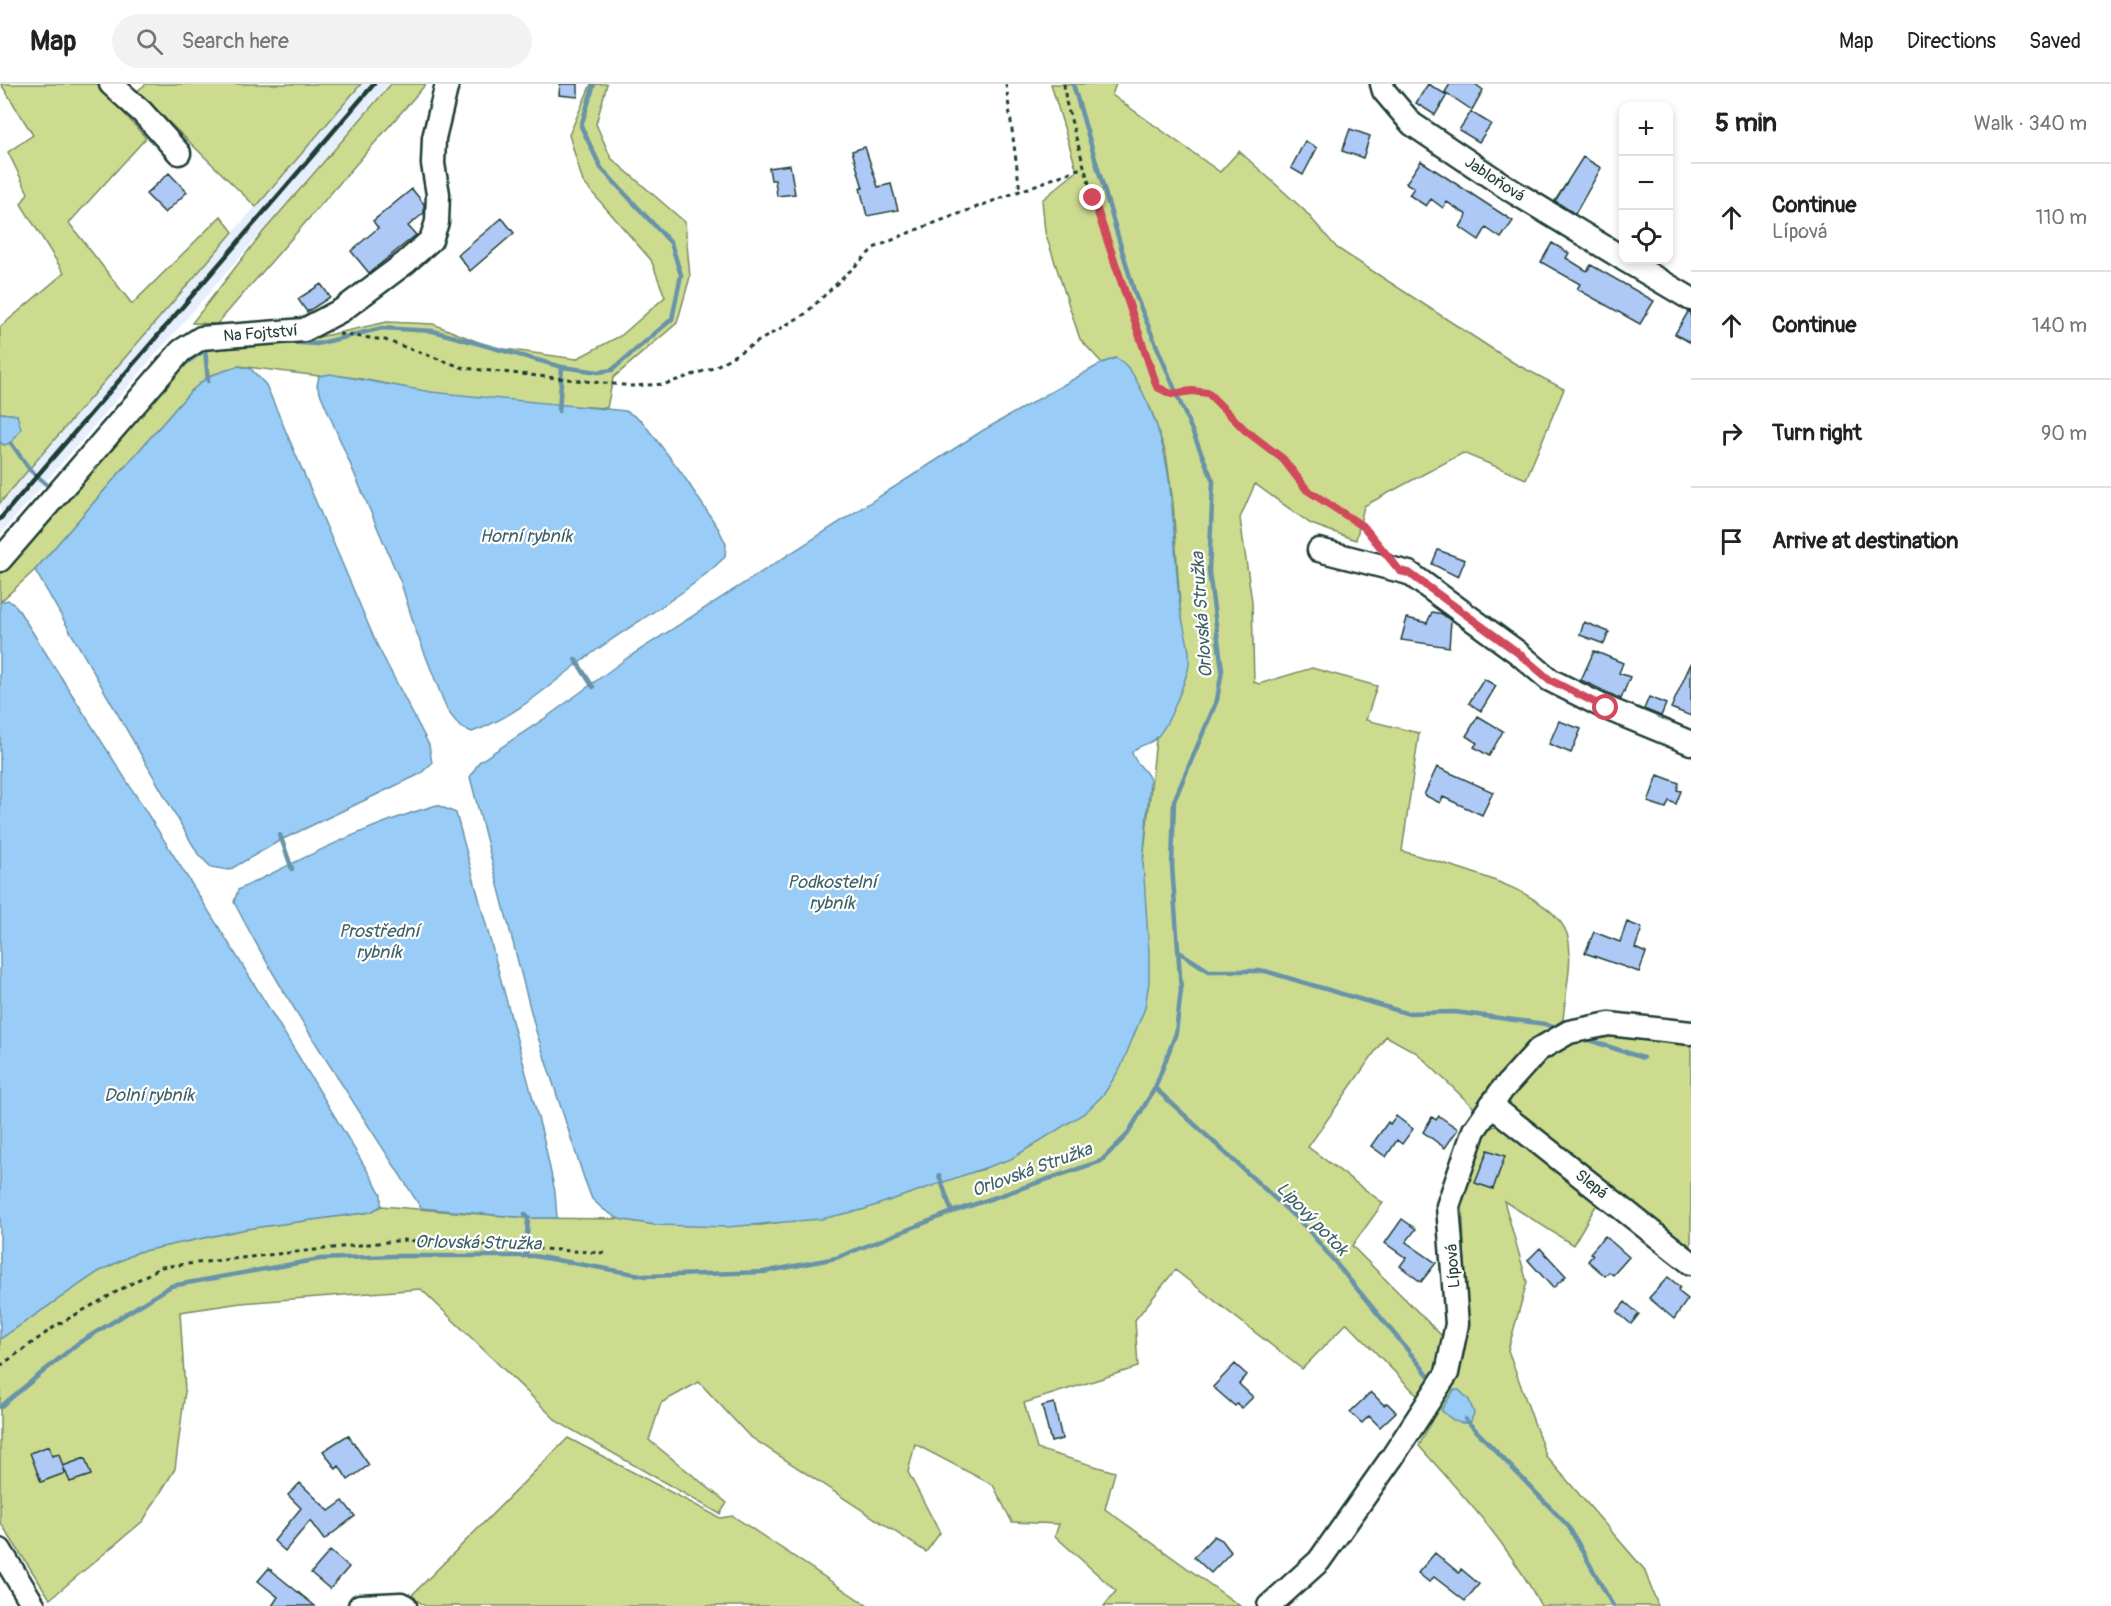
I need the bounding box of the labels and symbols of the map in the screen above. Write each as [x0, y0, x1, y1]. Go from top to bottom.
street label: Jabloňová [1461, 152, 1528, 206]
route end [1079, 184, 1105, 210]
street label: Na Fojtství [223, 321, 298, 346]
water label: Horní rybník [480, 525, 574, 548]
water label: Orlovská Stružka [1186, 550, 1218, 679]
route start [1592, 694, 1618, 720]
water label: Podkostelní rybník [787, 871, 880, 915]
water label: Prostřední rybník [339, 920, 422, 964]
water label: Dolní rybník [104, 1084, 196, 1107]
water label: Orlovská Stružka [969, 1137, 1097, 1202]
street label: Slepá [1571, 1165, 1612, 1203]
water label: Lipový potok [1271, 1177, 1354, 1262]
water label: Orlovská Stružka [415, 1230, 543, 1256]
street label: Lípová [1441, 1243, 1465, 1289]

